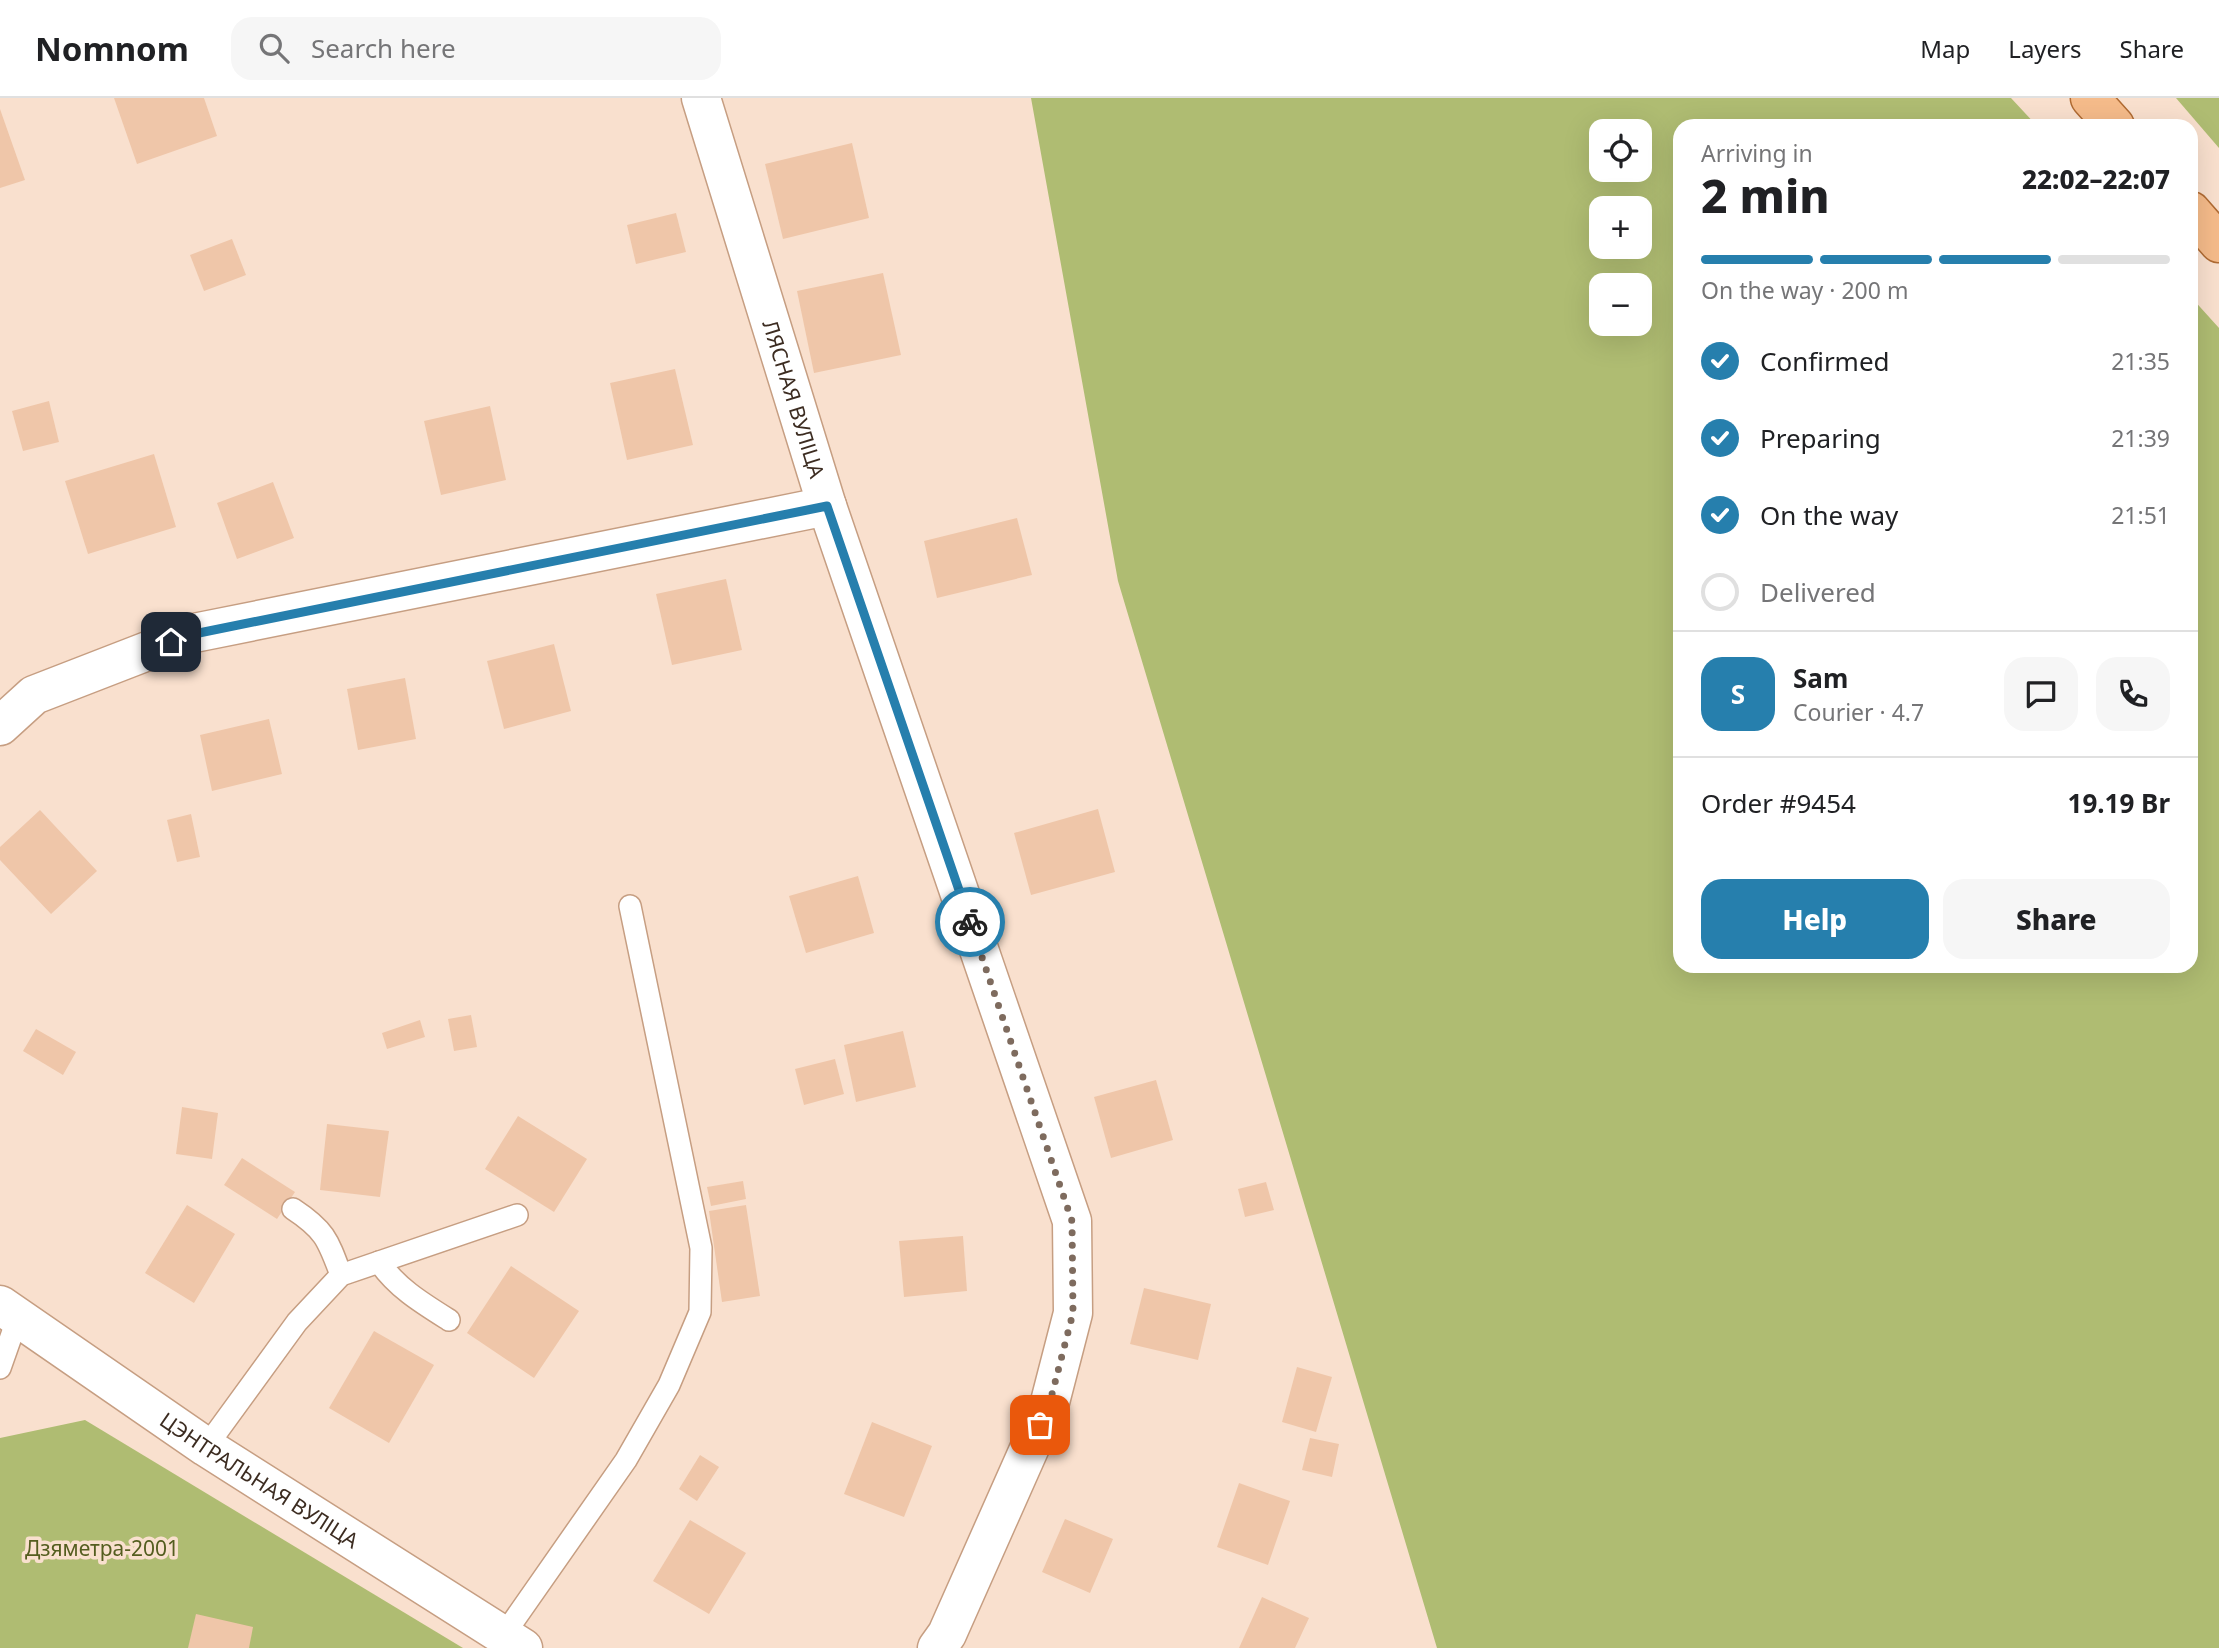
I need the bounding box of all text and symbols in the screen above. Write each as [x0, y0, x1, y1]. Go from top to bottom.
search box [231, 17, 721, 80]
text: Nomnom [35, 26, 189, 71]
icon: search [255, 29, 293, 67]
text: Search here [311, 30, 456, 66]
text: Map [1920, 32, 1970, 65]
text: Layers [2008, 32, 2082, 65]
text: Share [2120, 32, 2184, 65]
map controls [1589, 119, 1652, 336]
button: locate [1589, 119, 1652, 182]
text: Arriving in [1701, 137, 1813, 169]
text: 22:02–22:07 [2022, 161, 2170, 197]
text: 2 min [1701, 164, 1830, 226]
button: + [1589, 196, 1652, 259]
button: − [1589, 273, 1652, 336]
text: On the way · 200 m [1701, 274, 1908, 306]
street label: ЛЯСНАЯ ВУЛІЦА [756, 317, 832, 482]
icon: check [1701, 342, 1739, 380]
text: Confirmed [1760, 343, 1890, 379]
text: 21:35 [2111, 345, 2170, 377]
icon: check [1701, 419, 1739, 457]
text: Preparing [1760, 420, 1881, 456]
text: 21:39 [2111, 422, 2170, 454]
icon: check [1701, 496, 1739, 534]
text: On the way [1760, 497, 1898, 533]
text: 21:51 [2111, 499, 2170, 531]
text: Delivered [1760, 574, 1876, 610]
pin [141, 612, 201, 672]
icon: home [152, 623, 190, 661]
button: chat [2004, 657, 2078, 731]
button: phone [2096, 657, 2170, 731]
text: Sam [1793, 660, 1848, 696]
text: S [1731, 676, 1745, 712]
text: Courier · 4.7 [1793, 696, 1924, 728]
text: Order #9454 [1701, 785, 1856, 821]
text: 19.19 Br [2068, 785, 2170, 821]
button: Help [1701, 879, 1929, 959]
button: Share [1943, 879, 2170, 959]
courier [935, 887, 1005, 957]
icon: bike [951, 903, 989, 941]
pin [1010, 1395, 1070, 1455]
street label: ЦЭНТРАЛЬНАЯ ВУЛІЦА [155, 1406, 365, 1555]
icon: bag [1021, 1406, 1059, 1444]
park label: Дзяметра-2001 [25, 1534, 179, 1562]

